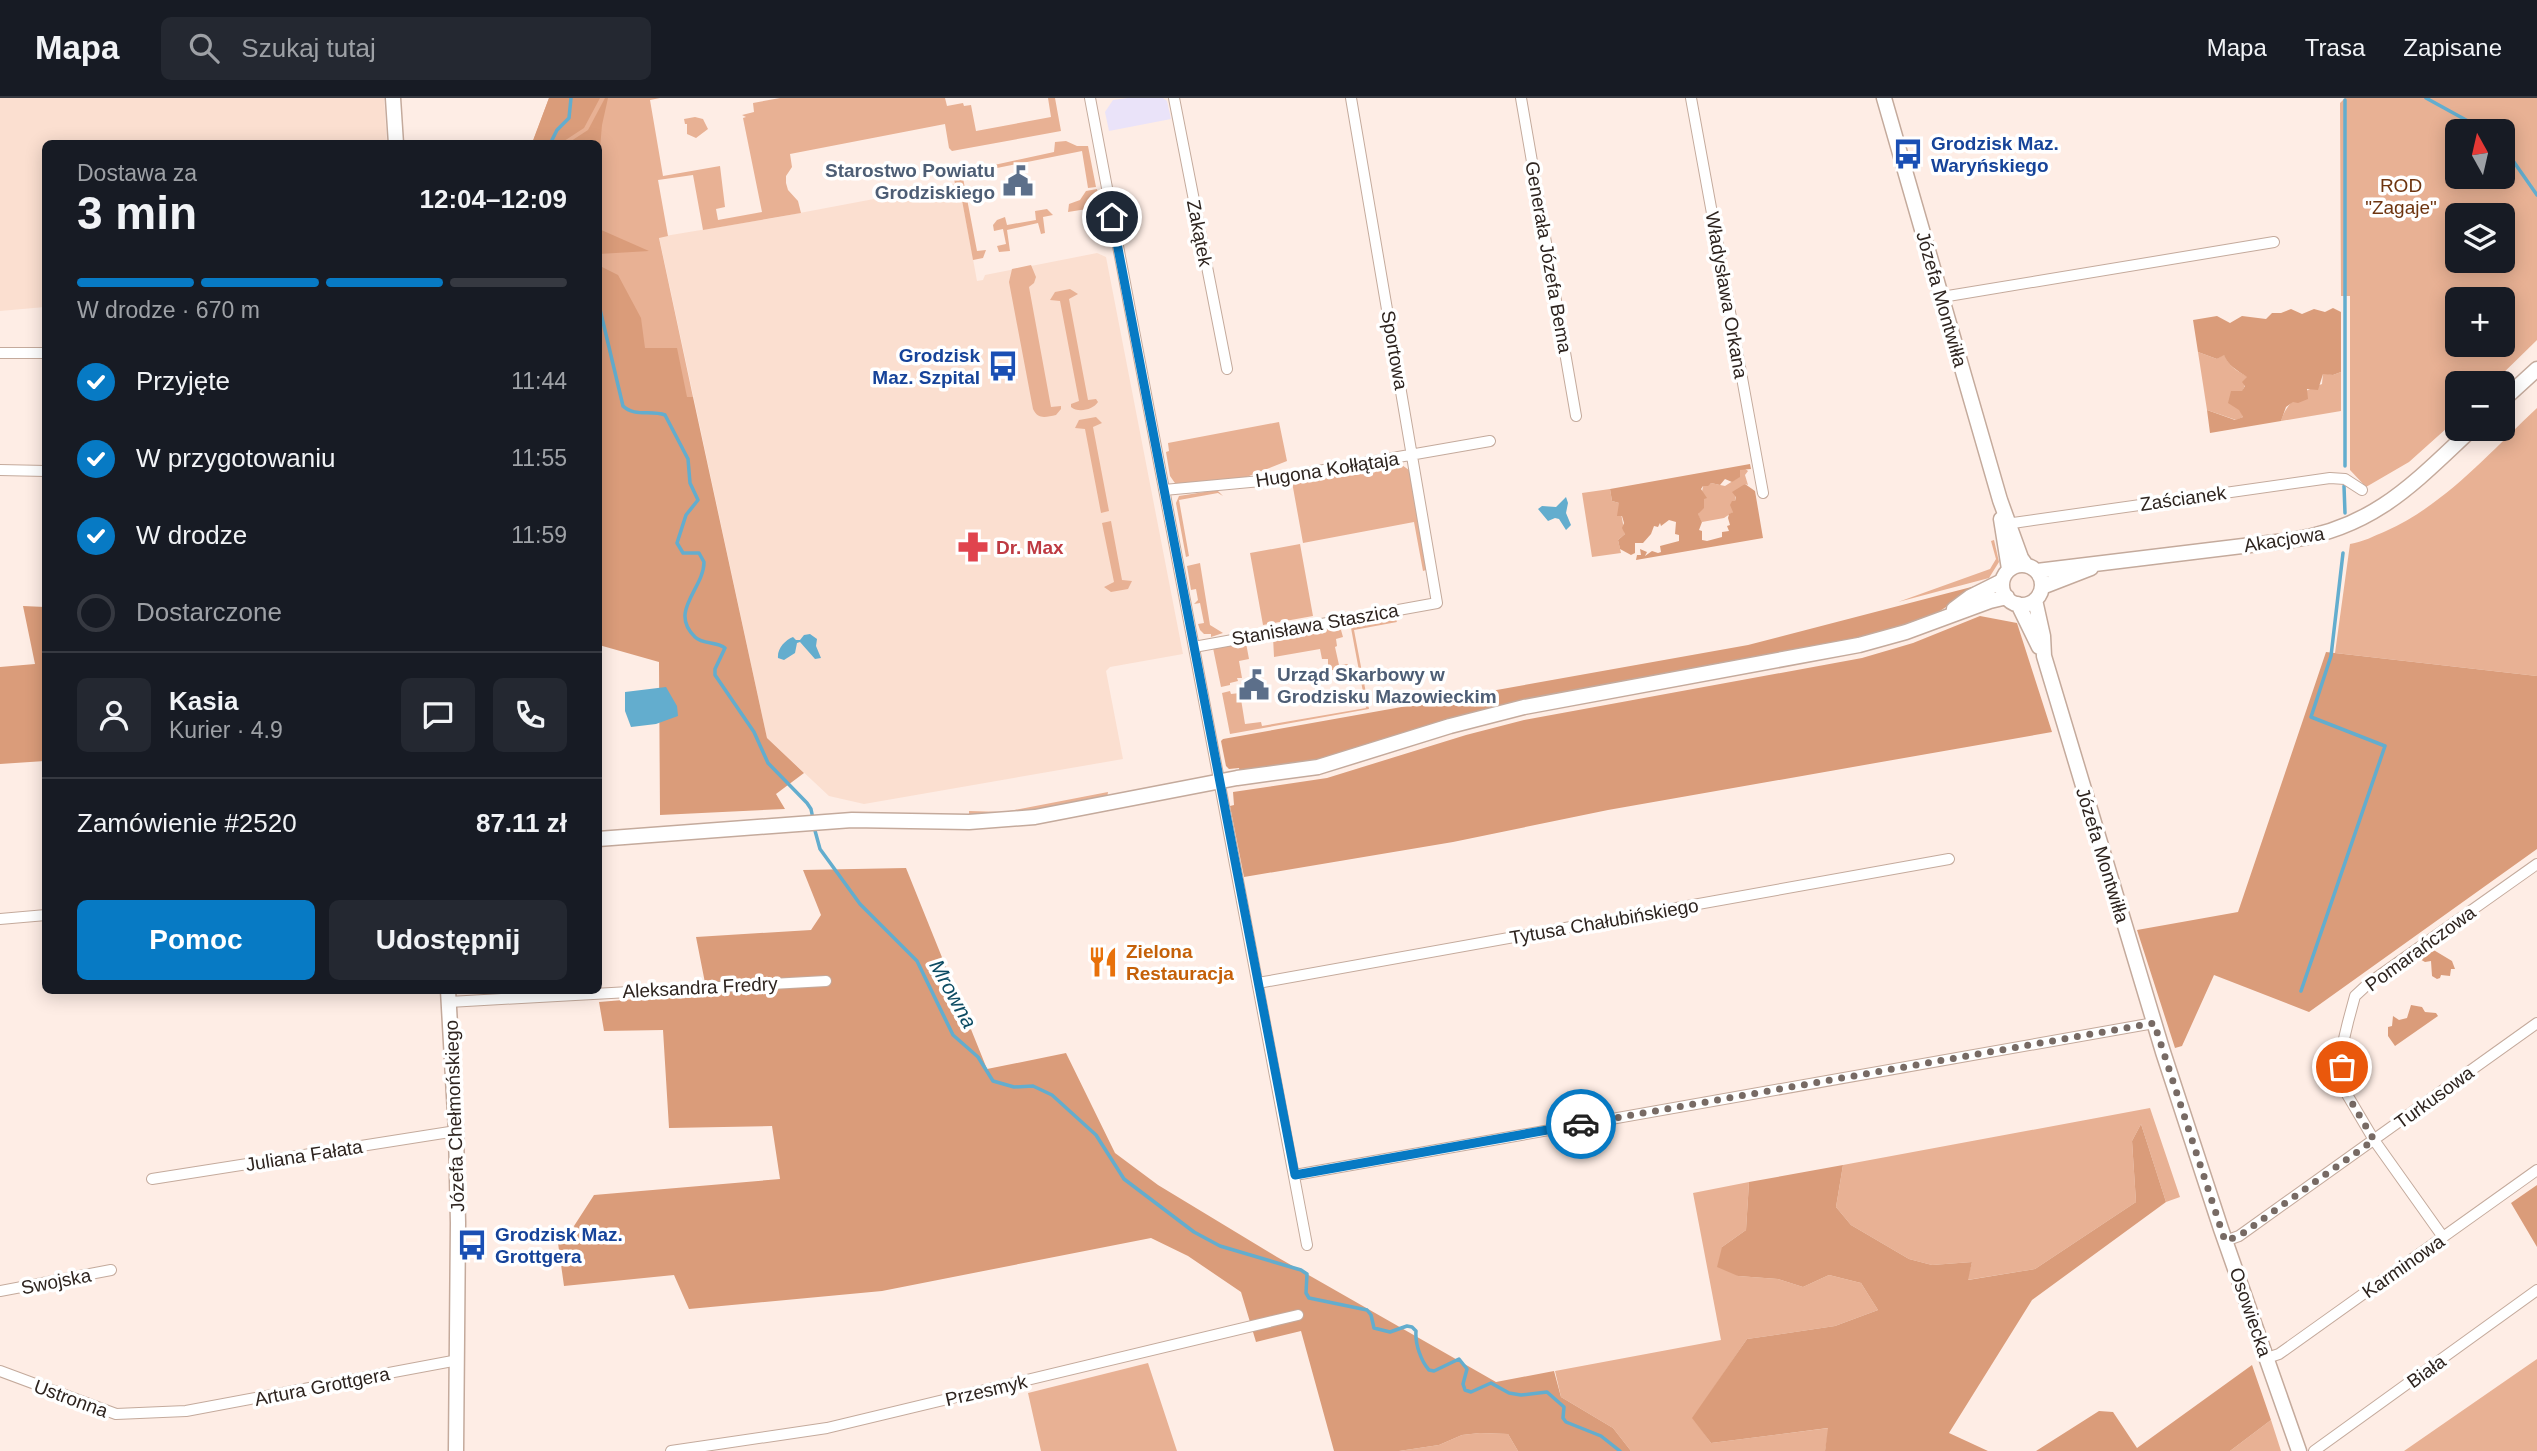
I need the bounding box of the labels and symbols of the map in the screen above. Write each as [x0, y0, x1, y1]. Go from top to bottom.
north arrow [2445, 119, 2515, 189]
place label: Grodzisk Maz. Waryńskiego [1931, 133, 2059, 176]
bus stop icon: Grodzisk Maz. Waryńskiego [1891, 137, 1925, 171]
place label: Starostwo Powiatu Grodziskiego [825, 160, 995, 203]
street label: Generała Józefa Bema [1521, 160, 1576, 355]
public building icon: Starostwo Powiatu Grodziskiego [1001, 164, 1035, 198]
park label: ROD "Zagaje" [2365, 175, 2437, 218]
pin [1082, 187, 1142, 247]
street label: Zakątek [1183, 198, 1216, 269]
street label: Władysława Orkana [1701, 210, 1752, 381]
street label: Józefa Montwiłła [1912, 229, 1971, 370]
street label: Sportowa [1377, 309, 1412, 392]
place label: Grodzisk Maz. Szpital [872, 345, 980, 388]
bus stop icon: Grodzisk Maz. Szpital [986, 349, 1020, 383]
street label: Hugona Kołłątaja [1254, 448, 1401, 491]
street label: Zaścianek [2139, 482, 2228, 515]
street label: Akacjowa [2242, 523, 2326, 556]
pharmacy icon: Dr. Max [956, 530, 990, 564]
place label: Dr. Max [996, 537, 1064, 558]
street label: Stanisława Staszica [1230, 599, 1401, 650]
place label: Urząd Skarbowy w Grodzisku Mazowieckim [1277, 664, 1497, 707]
public building icon: Urząd Skarbowy w Grodzisku Mazowieckim [1237, 668, 1271, 702]
street label: Józefa Montwiłła [2072, 785, 2133, 926]
street label: Tytusa Chałubińskiego [1508, 895, 1700, 948]
street label: Pomarańczowa [2361, 901, 2480, 995]
place label: Zielona Restauracja [1126, 941, 1234, 984]
restaurant icon: Zielona Restauracja [1086, 945, 1120, 979]
water label: Mrowna [925, 956, 982, 1032]
street label: Aleksandra Fredry [622, 973, 779, 1002]
street label: Józefa Chełmońskiego [441, 1020, 468, 1212]
pin [2312, 1037, 2372, 1097]
street label: Turkusowa [2391, 1062, 2478, 1133]
courier [1546, 1089, 1616, 1159]
street label: Juliana Fałata [244, 1136, 365, 1175]
place label: Grodzisk Maz. Grottgera [495, 1224, 623, 1267]
bus stop icon: Grodzisk Maz. Grottgera [455, 1228, 489, 1262]
street label: Karminowa [2358, 1230, 2449, 1302]
street label: Swojska [19, 1264, 93, 1299]
street label: Osowiecka [2225, 1265, 2276, 1360]
street label: Biała [2403, 1350, 2450, 1392]
street label: Artura Grottgera [253, 1363, 392, 1410]
street label: Przesmyk [943, 1371, 1030, 1410]
street label: Ustronna [31, 1375, 111, 1422]

